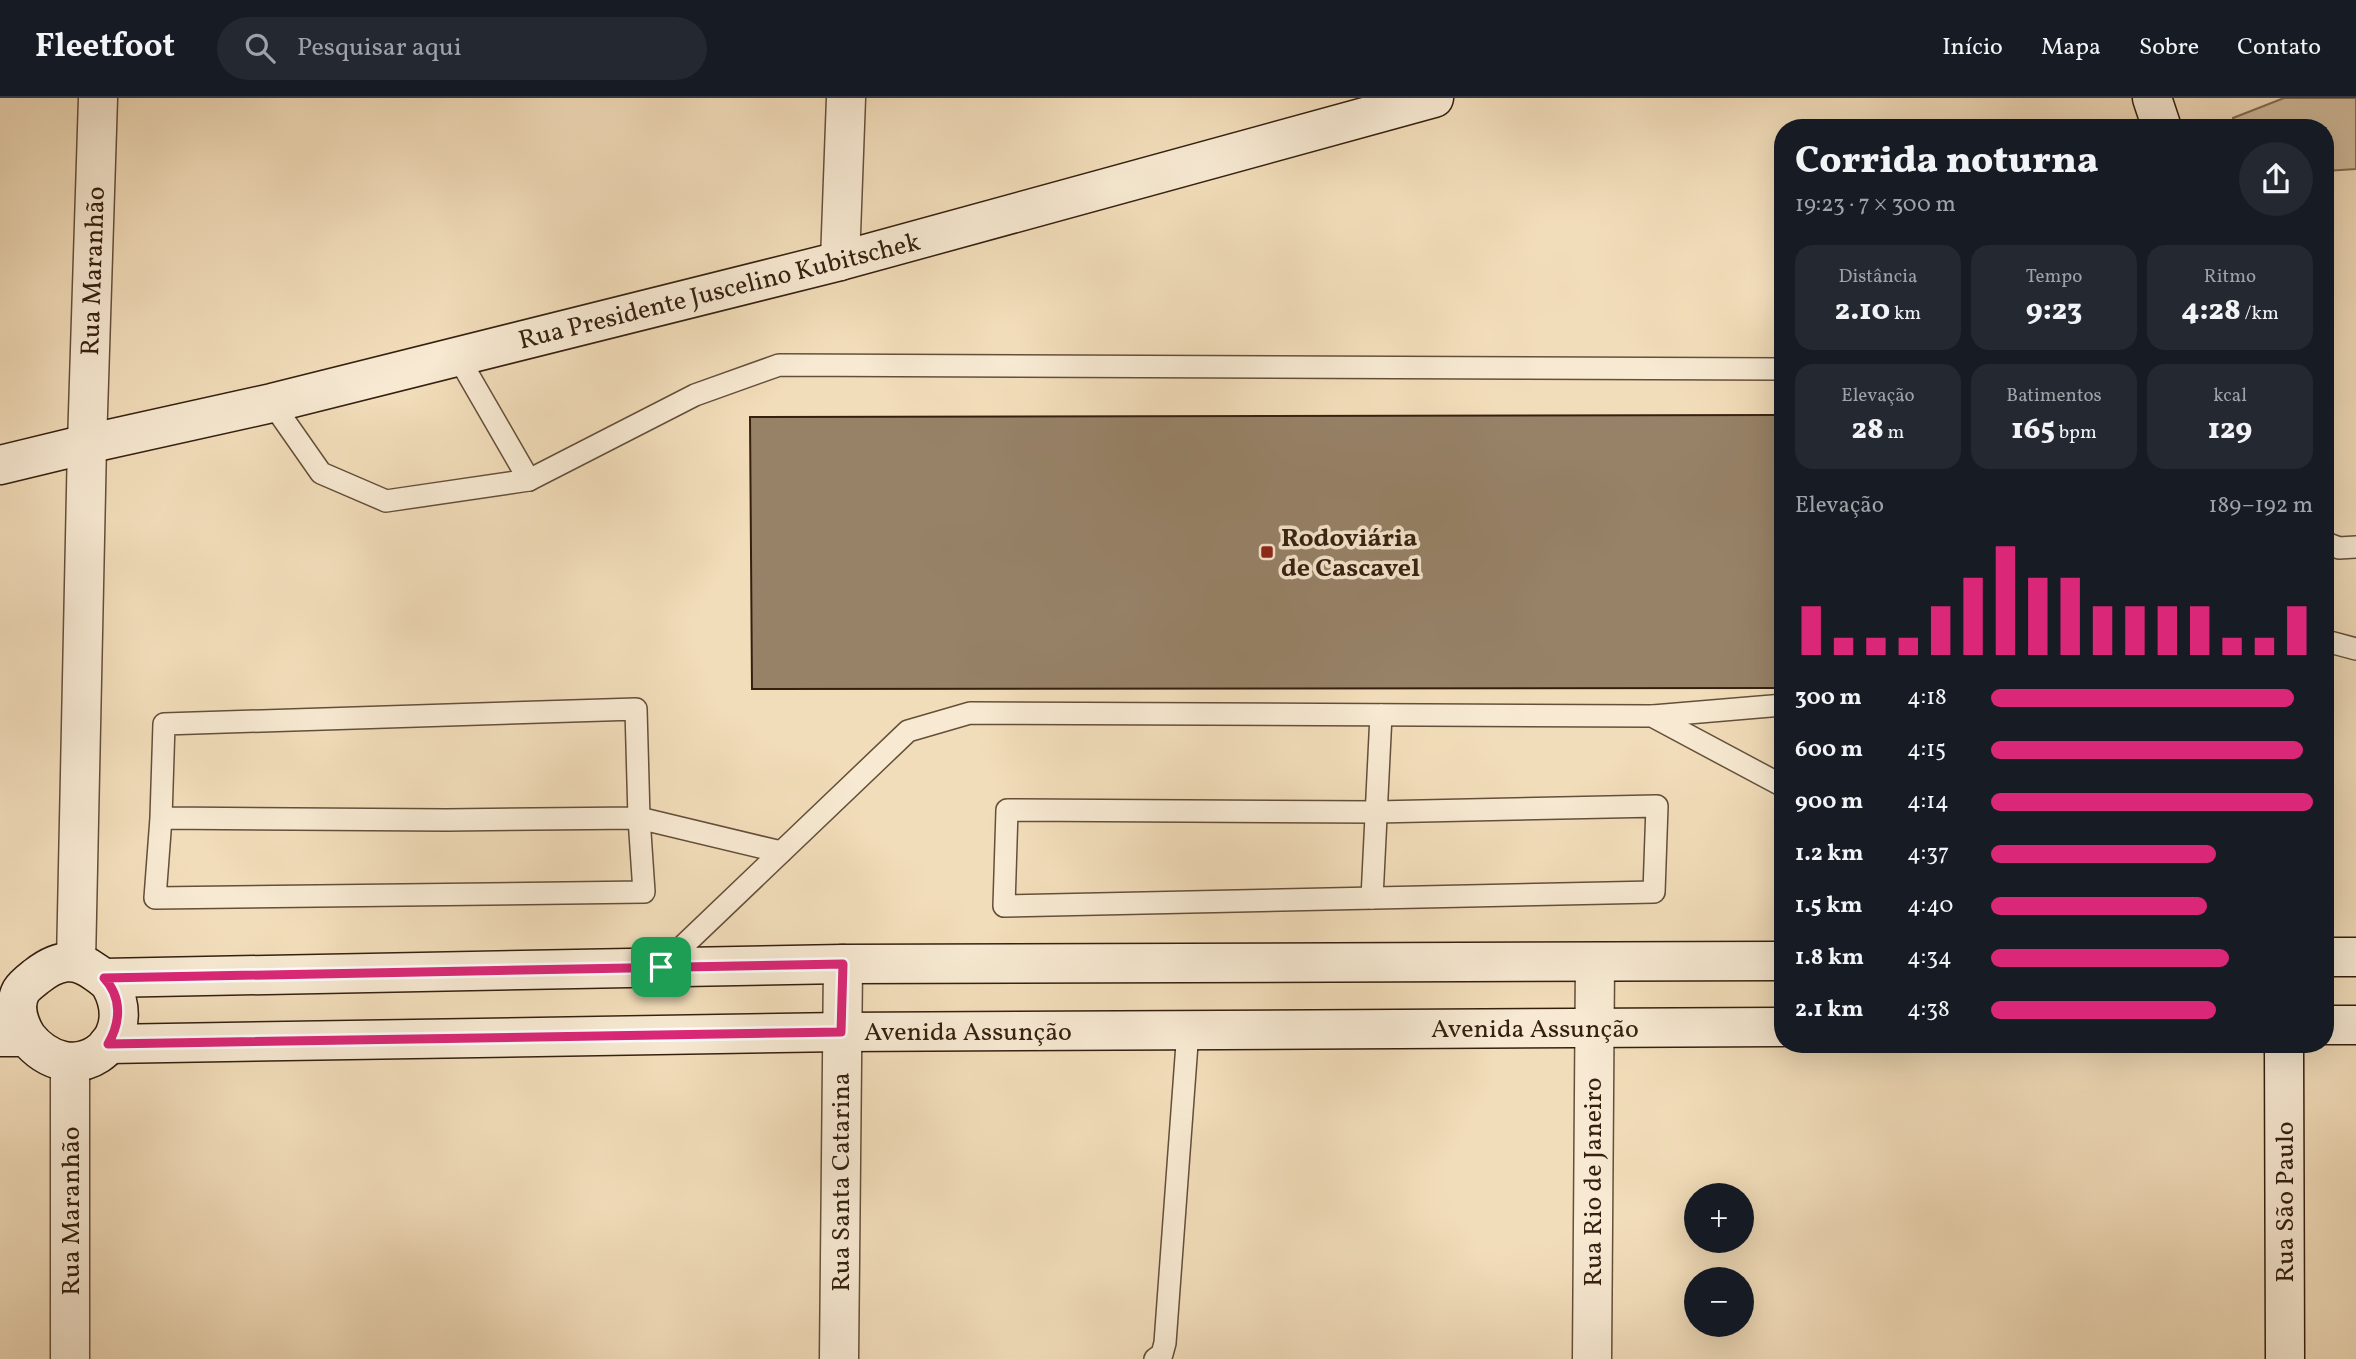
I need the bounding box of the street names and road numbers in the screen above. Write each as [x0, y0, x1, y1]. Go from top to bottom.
street label: Rua Maranhão [73, 186, 115, 356]
street label: Rua Presidente Juscelino Kubitschek [515, 225, 924, 359]
street label: Avenida Assunção [1431, 1012, 1639, 1048]
street label: Avenida Assunção [864, 1015, 1072, 1051]
street label: Rua Santa Catarina [824, 1072, 860, 1292]
street label: Rua Rio de Janeiro [1576, 1077, 1612, 1287]
street label: Rua São Paulo [2268, 1121, 2304, 1283]
street label: Rua Maranhão [54, 1126, 90, 1296]

